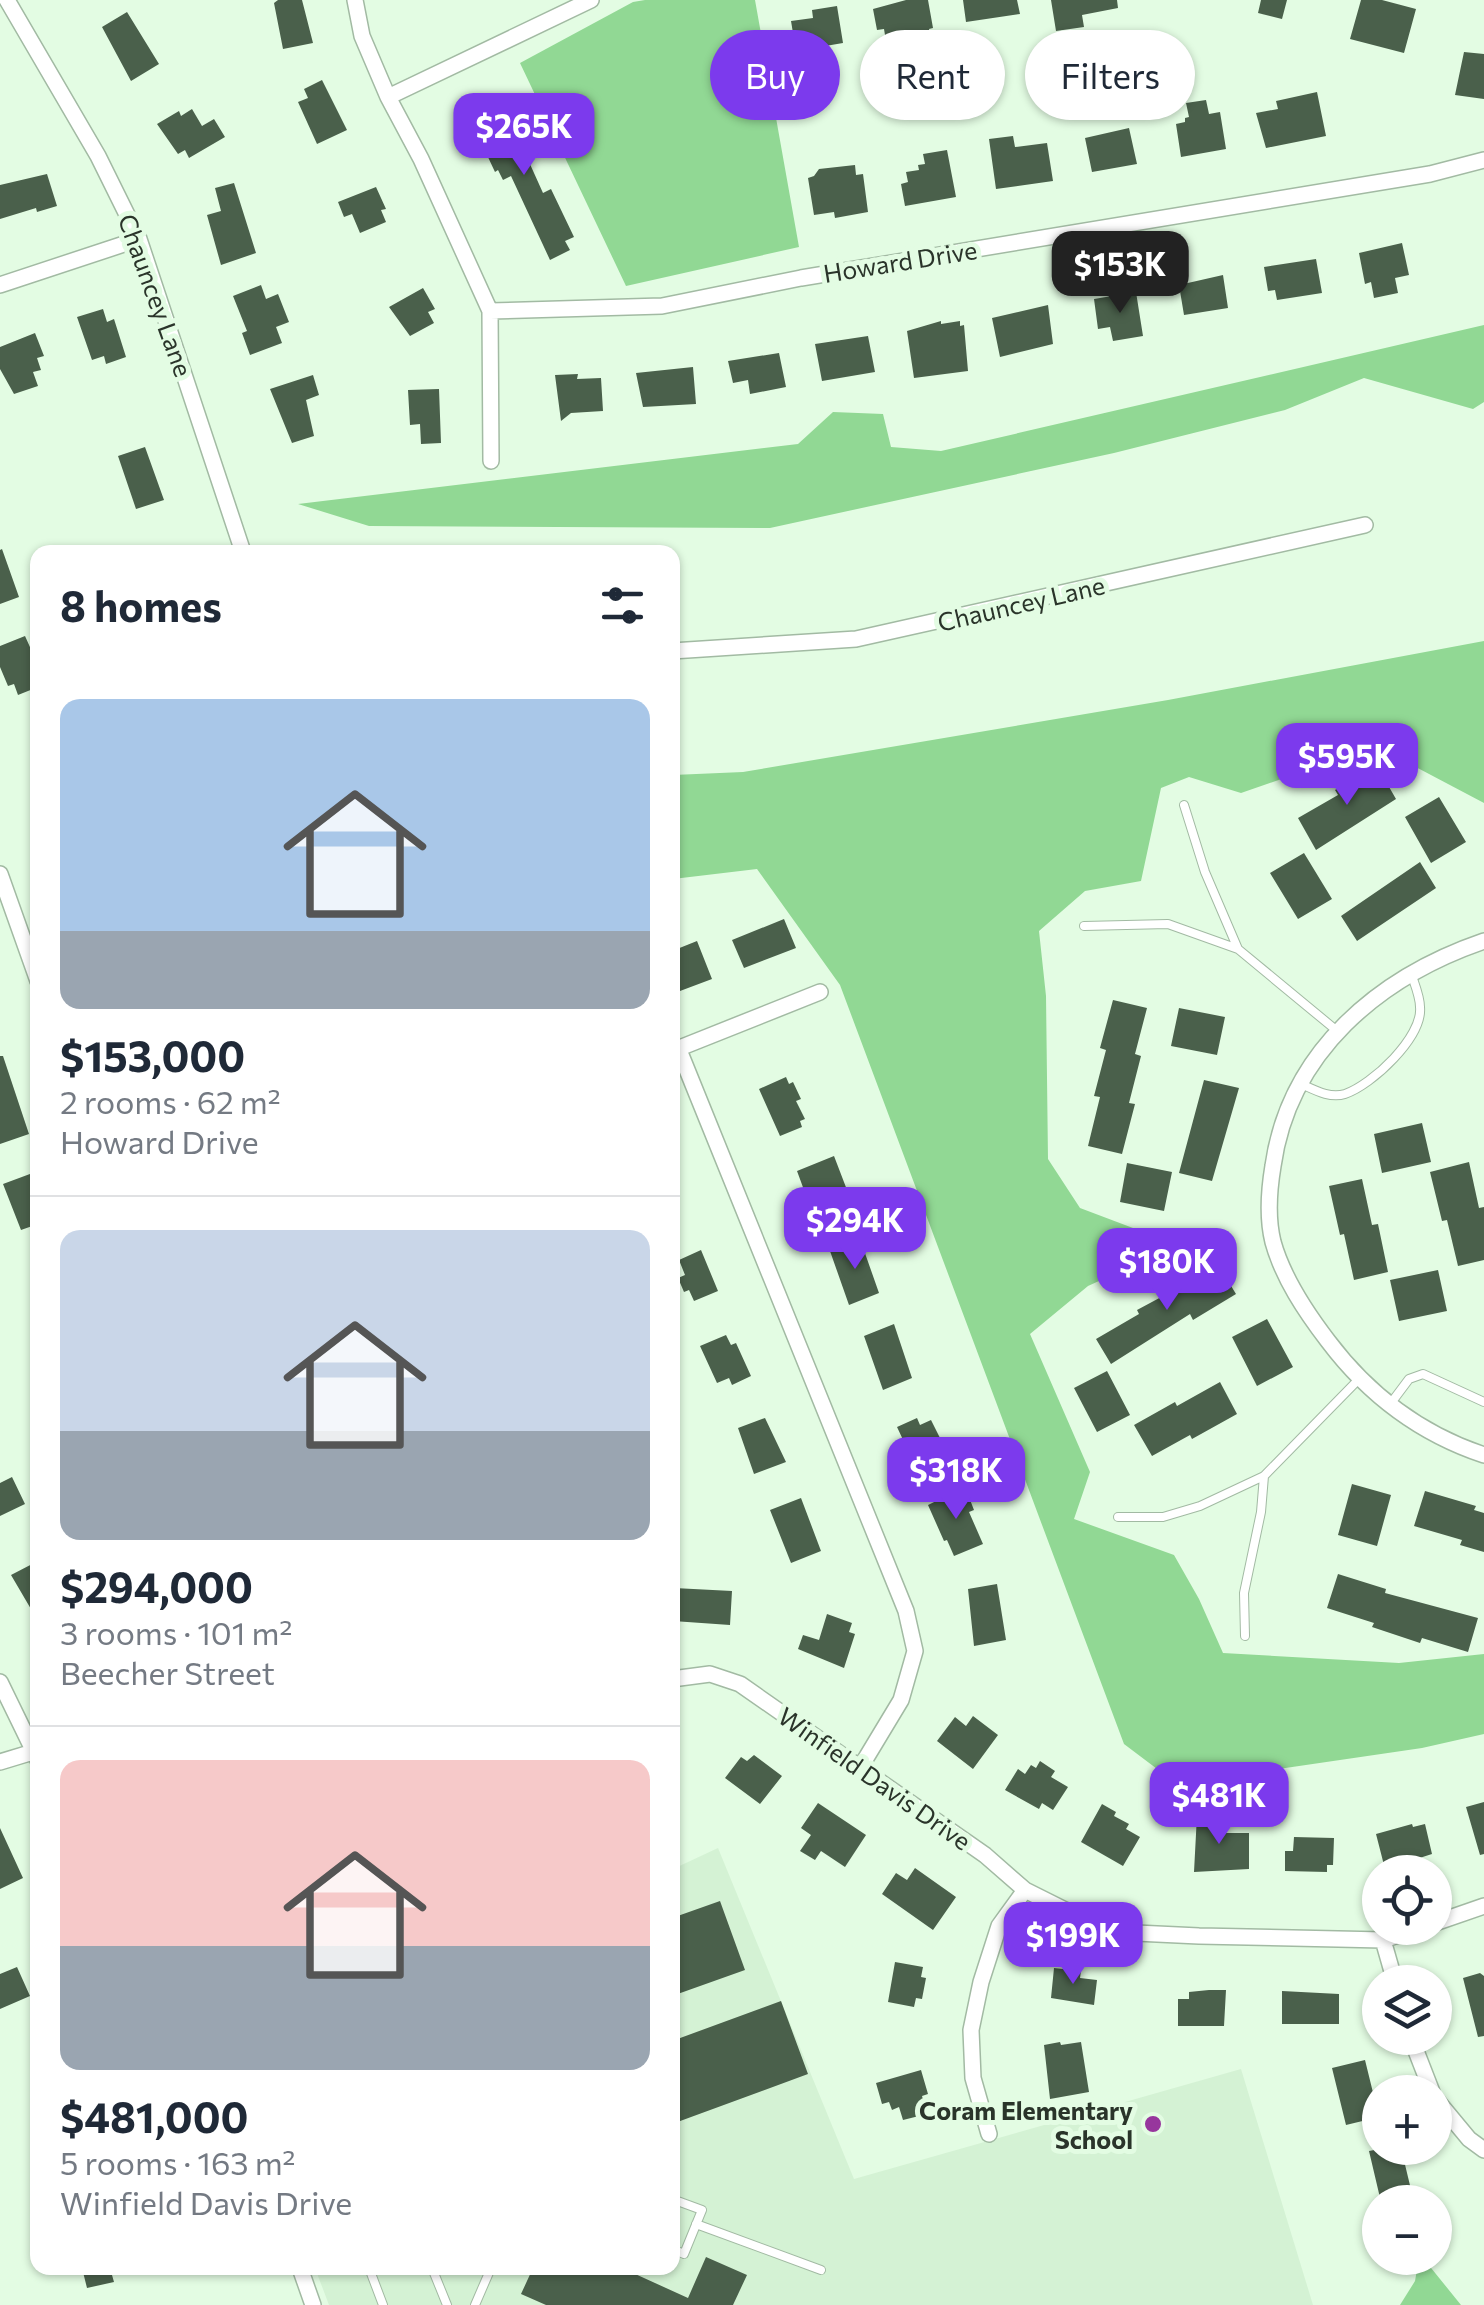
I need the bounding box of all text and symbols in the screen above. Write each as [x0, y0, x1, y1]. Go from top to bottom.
chip: Buy [710, 30, 840, 120]
chip: Rent [860, 30, 1005, 120]
chip: Filters [1025, 30, 1195, 120]
pin: $265K [454, 93, 594, 178]
text: $265K [475, 105, 573, 145]
street label: Chauncey Lane [113, 210, 199, 380]
pin: $153K [1050, 231, 1190, 316]
street label: Howard Drive [821, 234, 979, 288]
text: $153K [1074, 243, 1166, 283]
street label: Chauncey Lane [934, 569, 1108, 637]
icon: filters [595, 578, 650, 633]
text: 8 homes [60, 579, 222, 631]
pin: $595K [1277, 723, 1417, 808]
text: $595K [1298, 735, 1396, 775]
icon: home [265, 764, 445, 944]
text: $153,000 [60, 1029, 245, 1081]
text: 2 rooms · 62 m² [60, 1081, 281, 1121]
text: Howard Drive [60, 1121, 259, 1161]
pin: $294K [785, 1187, 925, 1272]
text: $294K [806, 1199, 904, 1239]
pin: $180K [1097, 1228, 1237, 1313]
text: $180K [1119, 1240, 1215, 1280]
icon: home [265, 1295, 445, 1475]
pin: $318K [886, 1437, 1026, 1522]
text: $318K [909, 1449, 1003, 1489]
text: $294,000 [60, 1560, 253, 1612]
text: 3 rooms · 101 m² [60, 1612, 292, 1652]
text: Beecher Street [60, 1652, 275, 1692]
street label: Winfield Davis Drive [773, 1700, 977, 1856]
pin: $481K [1149, 1762, 1289, 1847]
text: $481K [1172, 1774, 1266, 1814]
icon: home [265, 1825, 445, 2005]
map controls [1362, 1855, 1452, 2275]
button: locate [1362, 1855, 1452, 1945]
pin: $199K [1003, 1902, 1143, 1987]
text: $199K [1026, 1914, 1120, 1954]
button: layers [1362, 1965, 1452, 2055]
button: + [1362, 2075, 1452, 2165]
text: $481,000 [60, 2090, 249, 2142]
place label: Coram Elementary School [919, 2095, 1133, 2154]
marker: Coram Elementary School [1142, 2113, 1164, 2135]
text: 5 rooms · 163 m² [60, 2142, 295, 2182]
text: Winfield Davis Drive [60, 2182, 352, 2222]
button: − [1362, 2185, 1452, 2275]

